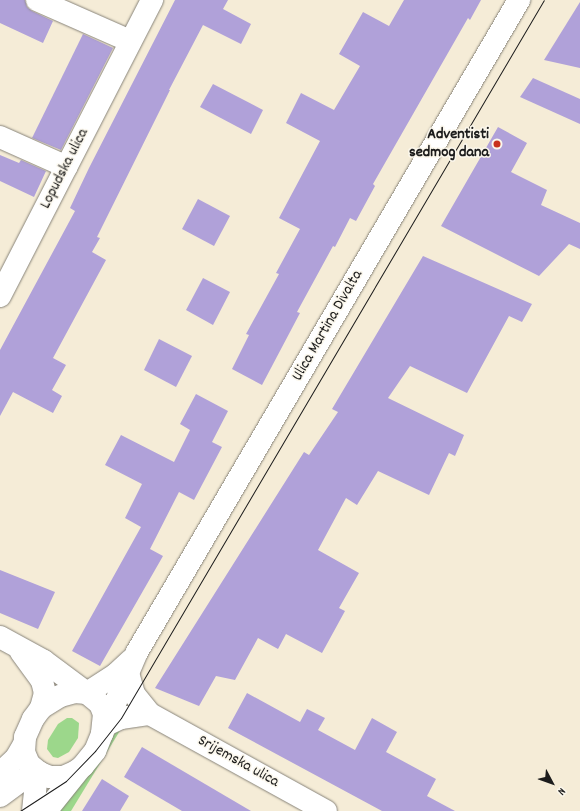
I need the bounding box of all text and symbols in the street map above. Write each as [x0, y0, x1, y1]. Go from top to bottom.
place label: Adventisti sedmog dana [409, 125, 489, 163]
street label: Lopudska ulica [37, 126, 93, 212]
marker: Adventisti sedmog dana [492, 139, 502, 149]
street label: Ulica Martina Divalta [288, 267, 368, 385]
street label: Srijemska ulica [194, 732, 282, 792]
north arrow [532, 763, 572, 803]
text: N [553, 784, 569, 798]

